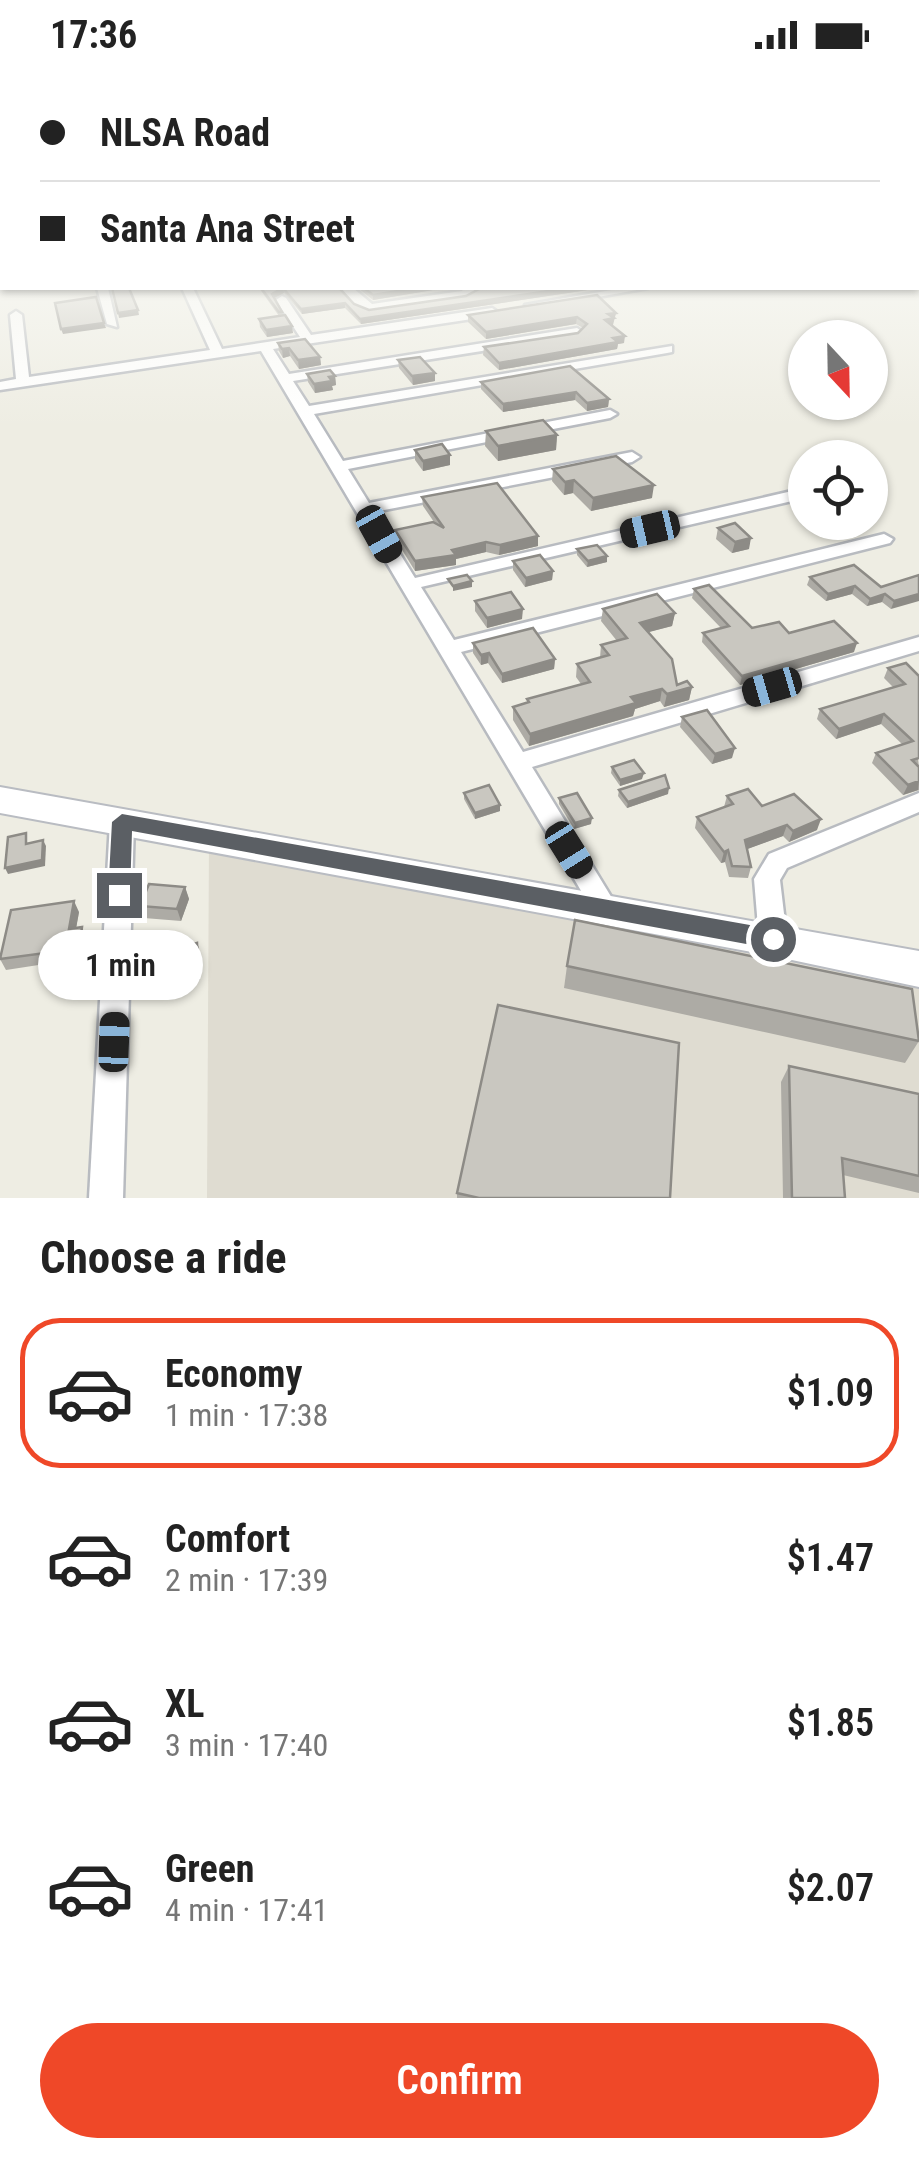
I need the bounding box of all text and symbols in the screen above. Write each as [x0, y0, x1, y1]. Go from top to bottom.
text: 17:36 [50, 13, 137, 57]
text: NLSA Road [100, 111, 270, 155]
text: Santa Ana Street [100, 207, 355, 251]
north arrow [788, 320, 888, 420]
map controls [788, 320, 888, 540]
button: locate [788, 440, 888, 540]
car [351, 500, 407, 568]
car [617, 508, 683, 550]
car [739, 664, 805, 710]
car [540, 817, 598, 883]
route end [97, 873, 142, 918]
route start [751, 917, 796, 962]
callout: 1 min [36, 930, 202, 1000]
text: 1 min [85, 946, 156, 984]
car [98, 1011, 130, 1073]
text: Choose a ride [40, 1231, 287, 1284]
icon: car [45, 1348, 135, 1438]
text: Economy [165, 1352, 302, 1396]
text: $1.09 [787, 1371, 874, 1415]
text: 1 min · 17:38 [165, 1396, 328, 1434]
icon: car [45, 1513, 135, 1603]
text: Comfort [165, 1517, 290, 1561]
text: $1.47 [787, 1536, 874, 1580]
text: 2 min · 17:39 [165, 1561, 328, 1599]
icon: car [45, 1678, 135, 1768]
text: XL [165, 1682, 204, 1726]
text: $1.85 [787, 1701, 874, 1745]
text: 3 min · 17:40 [165, 1726, 328, 1764]
icon: car [45, 1843, 135, 1933]
text: Green [165, 1847, 255, 1891]
text: $2.07 [787, 1866, 874, 1910]
text: 4 min · 17:41 [165, 1891, 328, 1929]
button: Confirm [40, 2023, 879, 2138]

